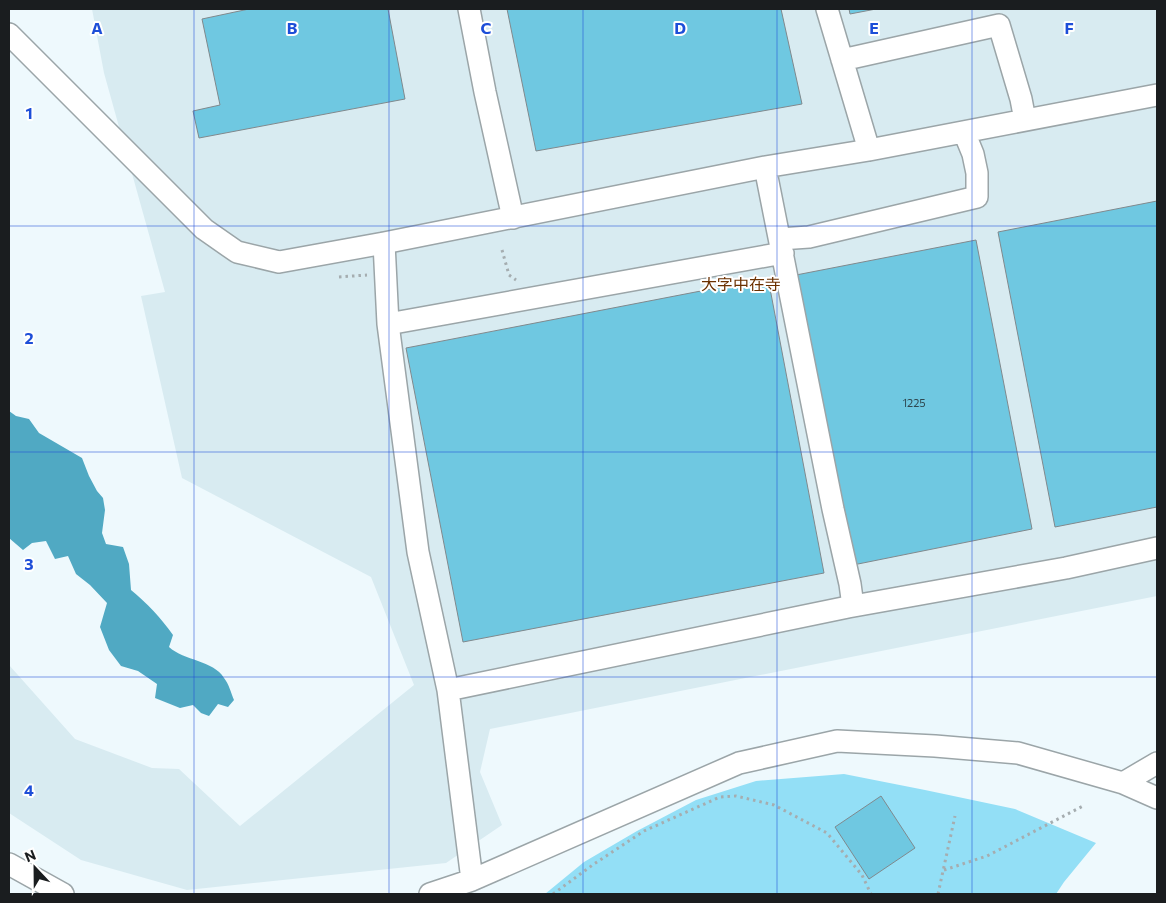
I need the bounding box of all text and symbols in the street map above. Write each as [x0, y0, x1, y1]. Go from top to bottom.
text: A [91, 18, 103, 37]
text: B [287, 18, 298, 37]
text: C [481, 18, 492, 37]
text: D [674, 18, 686, 37]
text: E [869, 18, 879, 37]
text: F [1064, 18, 1074, 37]
text: 1 [25, 103, 33, 122]
district label: 大字中在寺 [701, 274, 781, 293]
text: 2 [24, 328, 34, 347]
house number: 1225 [902, 396, 926, 409]
text: 3 [24, 554, 34, 573]
text: 4 [24, 780, 34, 799]
north arrow [10, 843, 60, 893]
text: N [22, 846, 38, 865]

